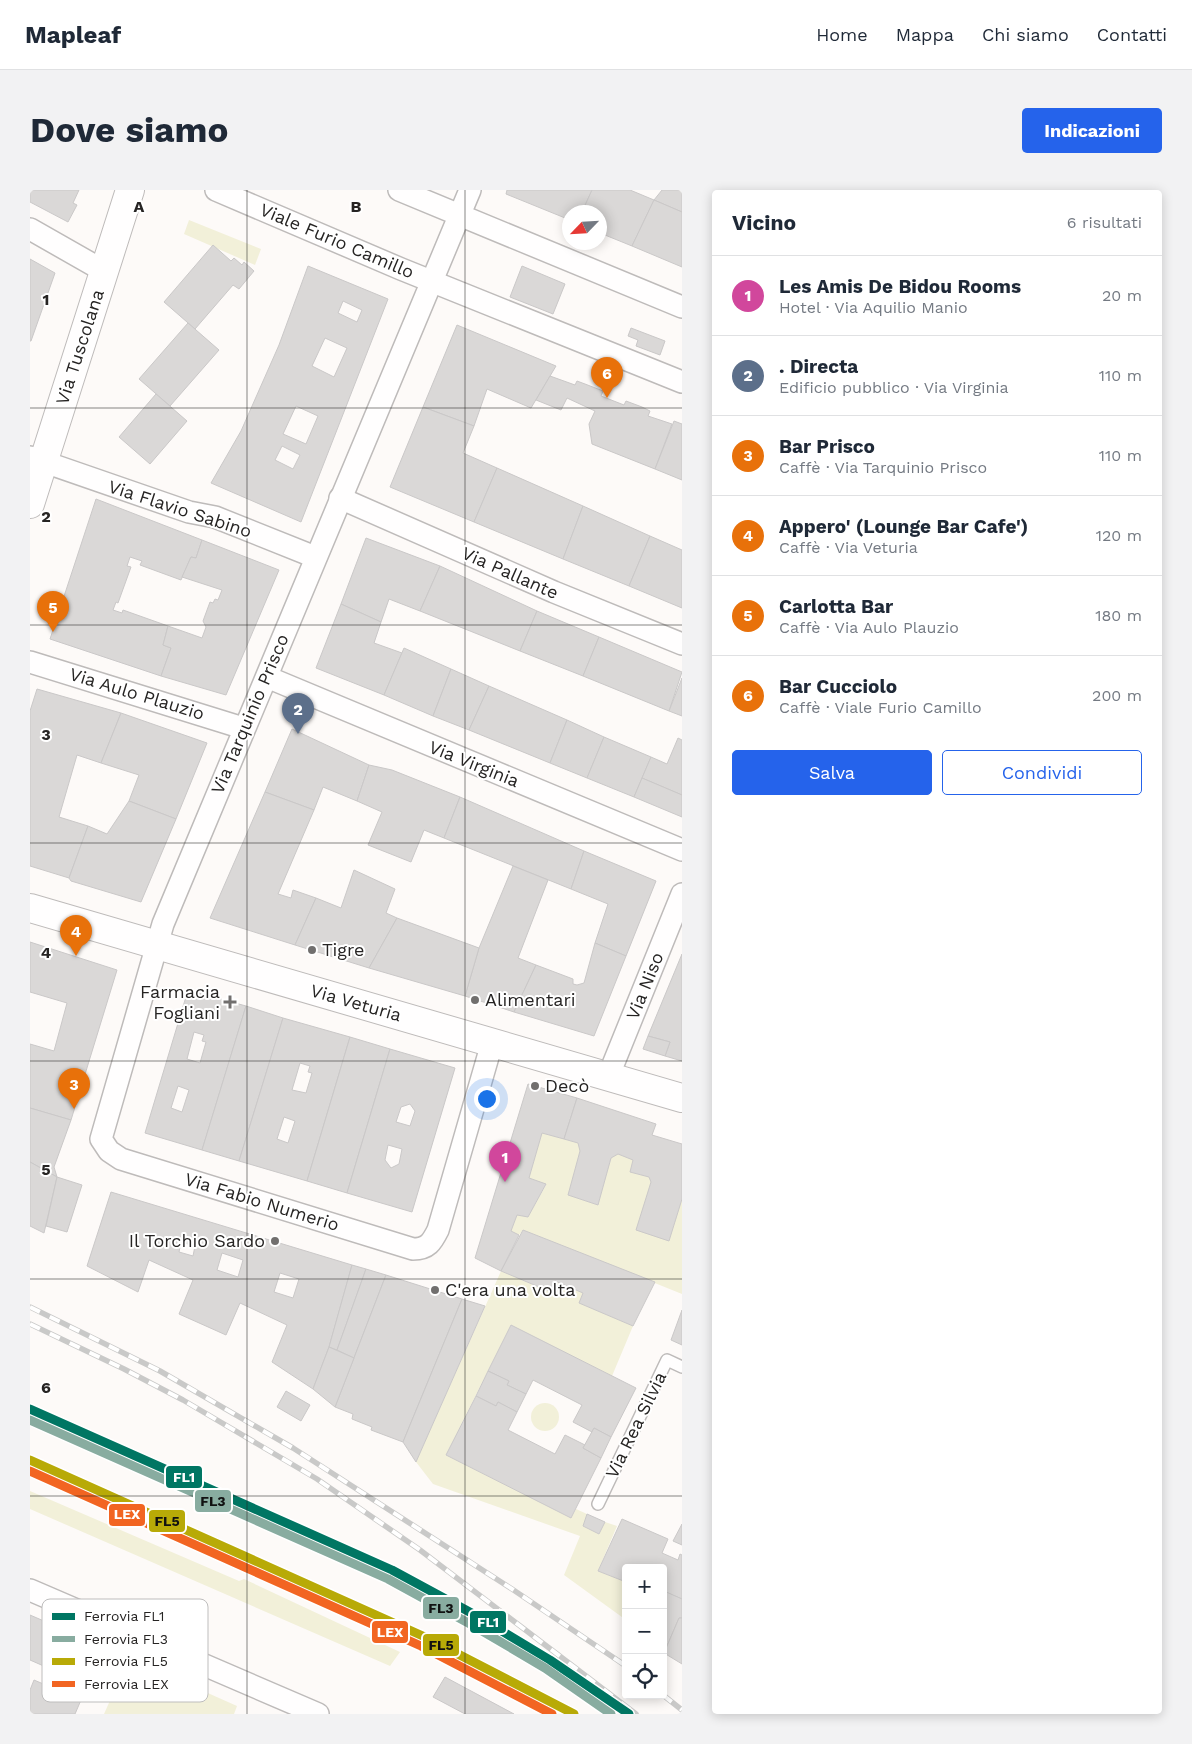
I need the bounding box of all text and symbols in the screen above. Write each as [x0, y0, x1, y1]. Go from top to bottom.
text: Mapleaf [25, 21, 121, 49]
text: Home [816, 24, 868, 45]
text: Mappa [896, 24, 954, 45]
text: Chi siamo [982, 24, 1069, 45]
text: Contatti [1097, 24, 1167, 45]
button: Indicazioni [1022, 108, 1162, 153]
text: Dove siamo [30, 109, 228, 151]
text: A [134, 197, 145, 216]
text: B [351, 197, 362, 216]
street label: Viale Furio Camillo [257, 199, 417, 283]
north arrow [562, 205, 607, 250]
text: Vicino [732, 210, 796, 235]
text: 6 risultati [1067, 213, 1142, 232]
text: Les Amis De Bidou Rooms [779, 275, 1021, 298]
text: 1 [745, 286, 751, 305]
text: 20 m [1102, 286, 1142, 305]
street label: Via Tuscolana [51, 287, 108, 407]
text: 1 [43, 290, 49, 309]
text: Hotel · Via Aquilio Manio [779, 298, 968, 317]
text: . Directa [779, 355, 858, 378]
pin: 6 [591, 357, 623, 398]
text: 2 [743, 366, 753, 385]
text: 110 m [1099, 366, 1142, 385]
text: Edificio pubblico · Via Virginia [779, 378, 1009, 397]
text: Bar Prisco [779, 435, 875, 458]
text: 3 [743, 446, 753, 465]
text: 110 m [1099, 446, 1142, 465]
text: Caffè · Via Tarquinio Prisco [779, 458, 987, 477]
street label: Via Flavio Sabino [106, 475, 254, 542]
text: 2 [41, 507, 51, 526]
text: Appero' (Lounge Bar Cafe') [779, 515, 1028, 538]
text: 4 [743, 526, 753, 545]
text: 120 m [1096, 526, 1142, 545]
text: Caffè · Via Veturia [779, 538, 918, 557]
street label: Via Pallante [459, 542, 562, 603]
pin: 5 [37, 591, 69, 632]
text: Carlotta Bar [779, 595, 893, 618]
text: 5 [743, 606, 753, 625]
text: 180 m [1095, 606, 1142, 625]
text: Caffè · Via Aulo Plauzio [779, 618, 959, 637]
street label: Via Tarquinio Prisco [206, 631, 293, 797]
street label: Via Aulo Plauzio [67, 663, 207, 724]
text: Bar Cucciolo [779, 675, 897, 698]
text: 6 [743, 686, 753, 705]
text: 200 m [1092, 686, 1142, 705]
pin: 2 [282, 693, 314, 734]
text: Caffè · Viale Furio Camillo [779, 698, 982, 717]
text: 3 [41, 725, 51, 744]
street label: Via Virginia [426, 736, 522, 791]
button: Salva [732, 750, 932, 795]
button: Condividi [942, 750, 1142, 795]
pin: 4 [60, 915, 92, 956]
place label: Tigre [322, 939, 364, 960]
text: 4 [41, 943, 51, 962]
marker: Tigre [306, 944, 318, 956]
street label: Via Niso [622, 949, 668, 1023]
street label: Via Veturia [308, 980, 404, 1026]
place label: Farmacia Fogliani [140, 981, 220, 1023]
place label: Alimentari [485, 989, 576, 1010]
marker: Alimentari [469, 994, 481, 1006]
marker: Farmacia Fogliani [224, 996, 236, 1008]
pin: 3 [58, 1068, 90, 1109]
place label: Decò [545, 1075, 589, 1096]
marker: Decò [529, 1080, 541, 1092]
your location [474, 1086, 500, 1112]
pin: 1 [489, 1141, 521, 1182]
text: 5 [41, 1160, 51, 1179]
street label: Via Fabio Numerio [182, 1168, 342, 1235]
place label: Il Torchio Sardo [129, 1230, 265, 1251]
marker: Il Torchio Sardo [269, 1235, 281, 1247]
place label: C'era una volta [445, 1279, 575, 1300]
marker: C'era una volta [429, 1284, 441, 1296]
street label: Via Rea Silvia [601, 1368, 670, 1482]
text: 6 [41, 1378, 51, 1397]
line badge: FL1 [165, 1465, 203, 1489]
text: FL1 [173, 1469, 195, 1485]
line badge: FL3 [194, 1489, 232, 1513]
text: FL3 [200, 1493, 226, 1509]
line badge: LEX [108, 1503, 146, 1527]
text: LEX [114, 1506, 141, 1522]
line badge: FL5 [148, 1509, 186, 1533]
text: FL5 [154, 1513, 180, 1529]
map controls [622, 1564, 667, 1699]
button: + [622, 1564, 667, 1609]
line badge: FL3 [422, 1596, 460, 1620]
legend [42, 1599, 208, 1702]
text: FL3 [428, 1600, 454, 1616]
text: Ferrovia FL1 [84, 1608, 165, 1624]
button: − [622, 1609, 667, 1654]
line badge: FL1 [469, 1610, 507, 1634]
text: FL1 [477, 1614, 499, 1630]
line badge: LEX [371, 1620, 409, 1644]
text: LEX [377, 1624, 404, 1640]
text: Ferrovia FL3 [84, 1631, 168, 1647]
line badge: FL5 [422, 1633, 460, 1657]
text: FL5 [428, 1637, 454, 1653]
text: Ferrovia FL5 [84, 1653, 168, 1669]
button: locate [622, 1654, 667, 1699]
text: Ferrovia LEX [84, 1676, 169, 1692]

